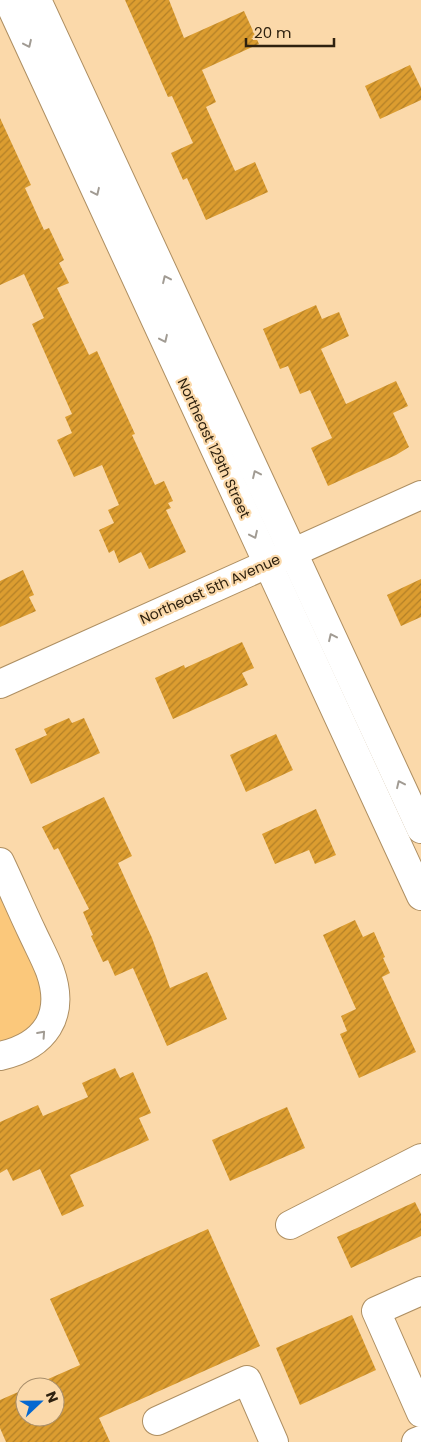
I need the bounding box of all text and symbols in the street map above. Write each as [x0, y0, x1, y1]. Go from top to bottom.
scale bar [246, 15, 334, 47]
text: 20 m [254, 22, 292, 43]
one-way arrow [22, 39, 32, 48]
one-way arrow [90, 187, 100, 196]
one-way arrow [162, 275, 172, 284]
one-way arrow [158, 334, 168, 343]
street label: Northeast 129th Street [173, 375, 255, 521]
one-way arrow [252, 470, 263, 479]
one-way arrow [248, 530, 258, 539]
street label: Northeast 5th Avenue [137, 549, 284, 629]
one-way arrow [328, 633, 338, 642]
one-way arrow [397, 781, 407, 790]
one-way arrow [36, 1031, 45, 1040]
north arrow [15, 1377, 65, 1427]
text: N [41, 1389, 63, 1406]

